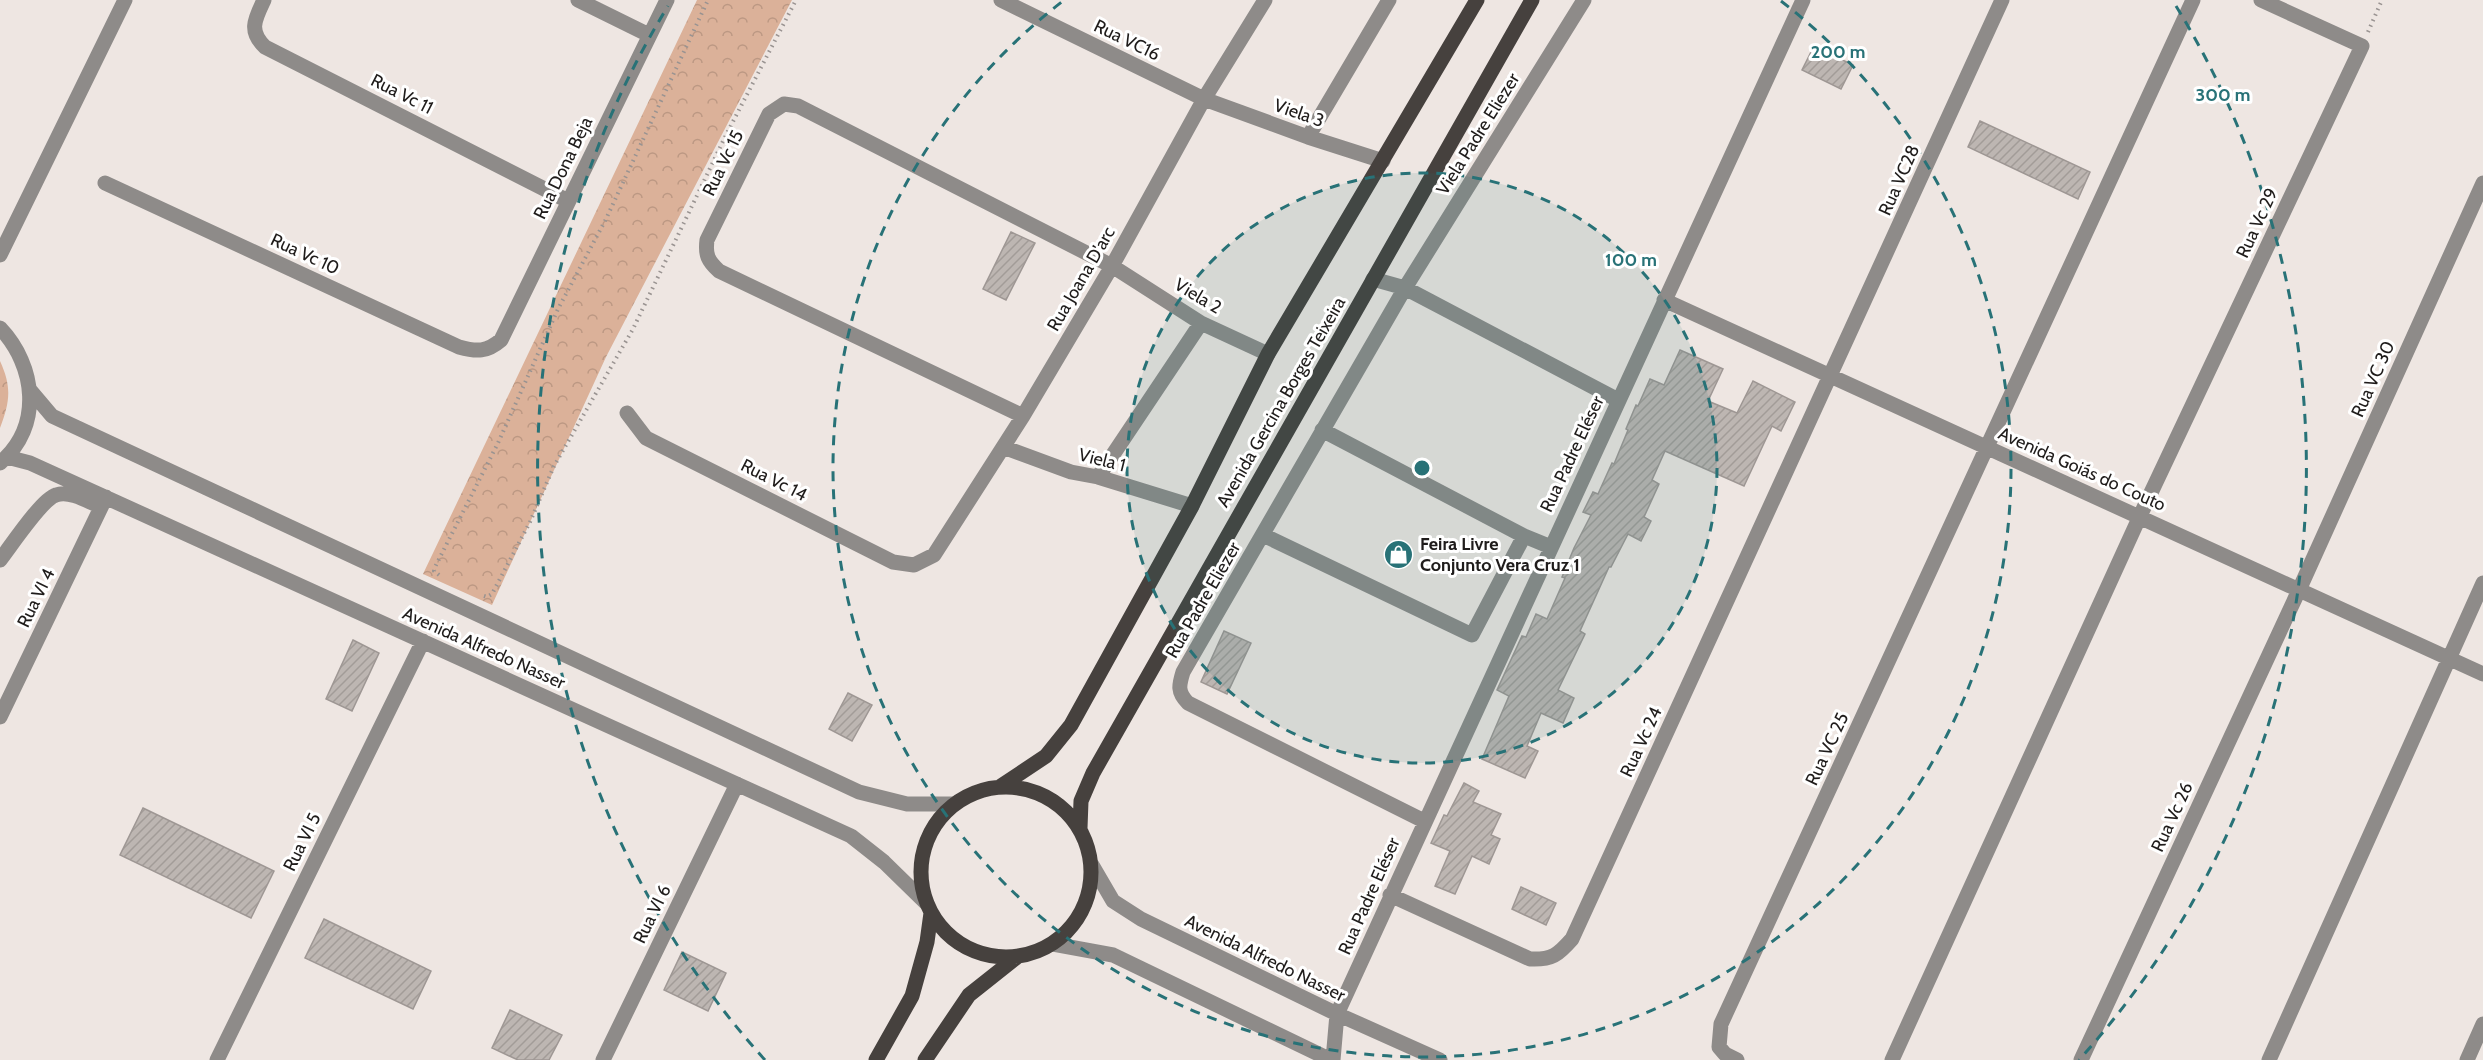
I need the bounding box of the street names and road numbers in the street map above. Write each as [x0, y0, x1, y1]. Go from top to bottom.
street label: Rua VC16 [1090, 15, 1164, 65]
street label: Rua Vc 11 [367, 69, 437, 119]
street label: Viela Padre Eliezer [1432, 69, 1524, 199]
street label: Viela 3 [1271, 94, 1327, 132]
street label: Rua Dona Beja [529, 113, 597, 223]
street label: Rua Vc 15 [698, 126, 748, 200]
street label: Rua VC28 [1874, 141, 1924, 219]
street label: Rua Vc 29 [2231, 185, 2283, 261]
street label: Rua Joana D'arc [1042, 223, 1120, 335]
street label: Rua Vc 10 [267, 229, 343, 279]
street label: Viela 2 [1170, 273, 1226, 319]
street label: Avenida Gercina Borges Teixeira [1212, 293, 1350, 511]
street label: Rua VC 30 [2346, 338, 2400, 420]
street label: Rua Padre Eléser [1535, 392, 1609, 516]
street label: Avenida Goiás do Couto [1995, 422, 2169, 516]
street label: Viela 1 [1076, 444, 1128, 476]
street label: Rua Vc 14 [737, 454, 811, 506]
street label: Rua Padre Eliezer [1161, 538, 1245, 662]
street label: Rua VI 4 [12, 565, 60, 631]
street label: Avenida Alfredo Nasser [399, 602, 569, 694]
street label: Rua Vc 24 [1615, 703, 1667, 781]
street label: Rua VC 25 [1801, 709, 1853, 789]
street label: Rua Vc 26 [2146, 779, 2198, 855]
street label: Rua VI 5 [278, 809, 326, 875]
street label: Rua Padre Eléser [1333, 834, 1405, 958]
street label: Rua VI 6 [628, 881, 676, 947]
street label: Avenida Alfredo Nasser [1181, 910, 1349, 1007]

